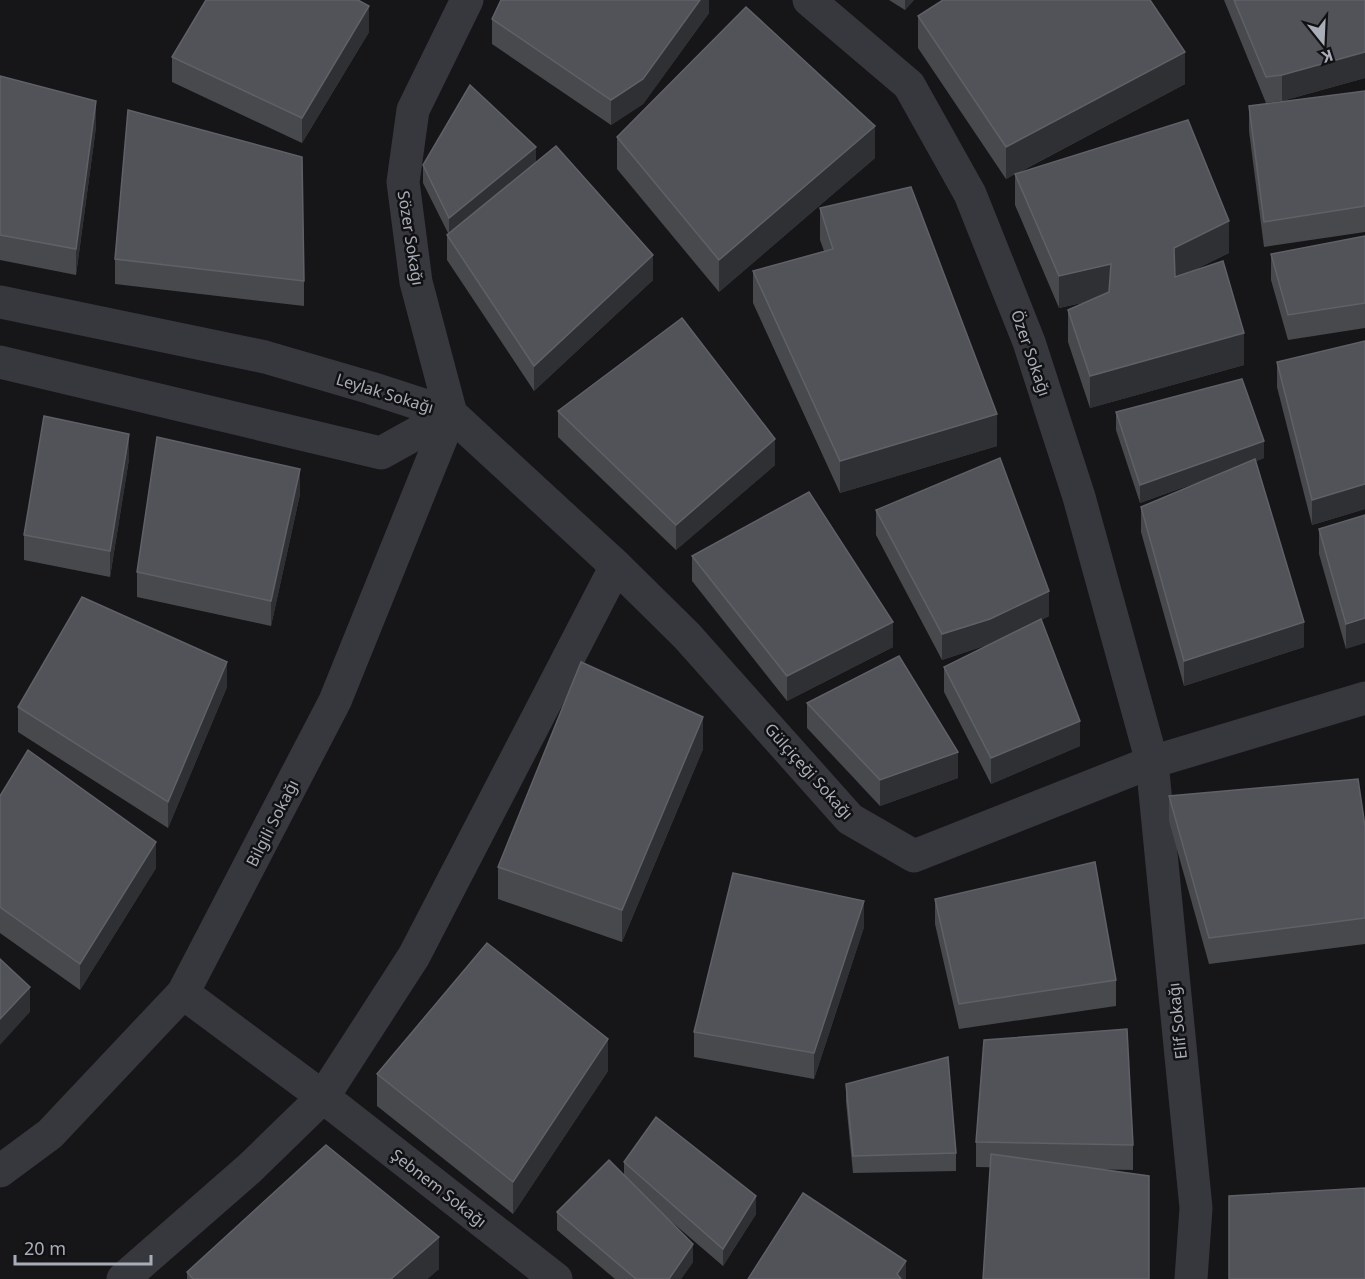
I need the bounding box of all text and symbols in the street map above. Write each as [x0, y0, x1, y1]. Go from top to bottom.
north arrow [1293, 12, 1353, 72]
text: K [1319, 44, 1336, 68]
street label: Sözer Sokağı [393, 189, 429, 287]
street label: Özer Sokağı [1006, 307, 1056, 399]
street label: Leylak Sokağı [333, 368, 437, 418]
street label: Gülçiçeği Sokağı [760, 718, 858, 824]
street label: Bilgili Sokağı [241, 776, 303, 870]
street label: Elif Sokağı [1162, 982, 1192, 1060]
street label: Şebnem Sokağı [387, 1144, 491, 1232]
scale bar [15, 1228, 152, 1266]
text: 20 m [24, 1236, 66, 1260]

